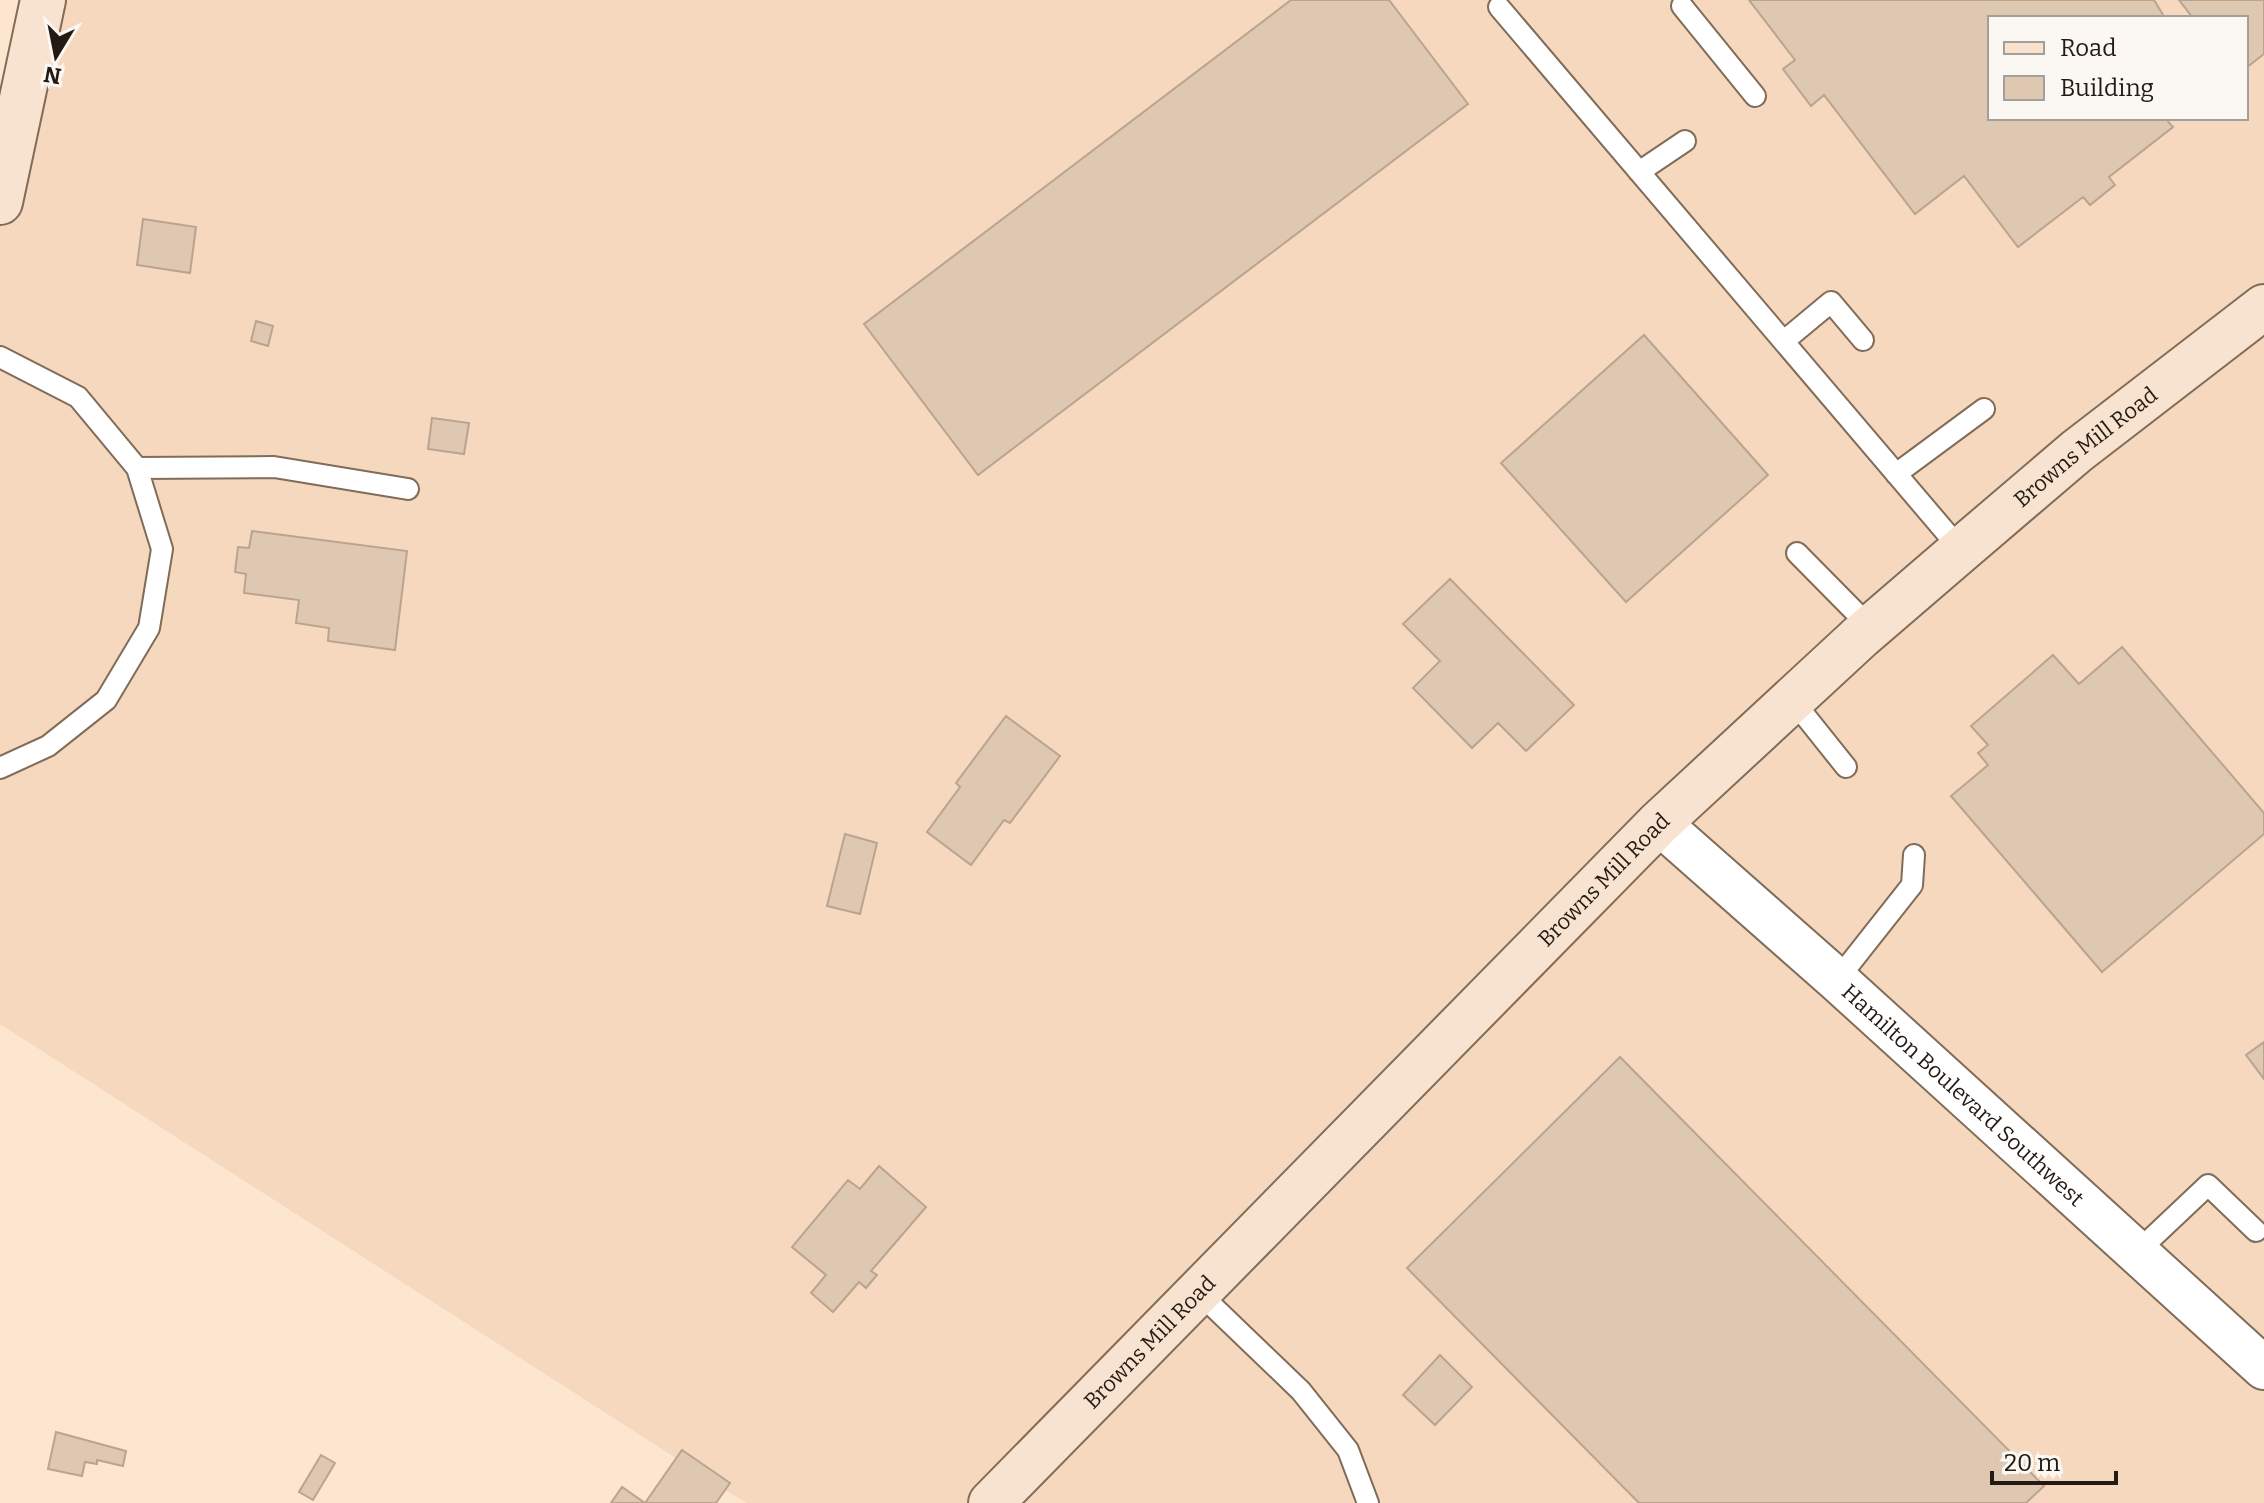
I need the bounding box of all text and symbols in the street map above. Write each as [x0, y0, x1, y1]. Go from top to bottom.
north arrow [16, 16, 96, 96]
legend [1988, 16, 2248, 120]
text: Road [2060, 34, 2116, 62]
text: N [42, 60, 63, 90]
text: Building [2060, 74, 2154, 102]
street label: Browns Mill Road [2008, 381, 2162, 513]
street label: Browns Mill Road [1532, 807, 1675, 952]
street label: Hamilton Boulevard Southwest [1837, 978, 2090, 1212]
street label: Browns Mill Road [1078, 1269, 1221, 1414]
scale bar [1992, 1435, 2116, 1485]
text: 20 m [2004, 1449, 2060, 1477]

